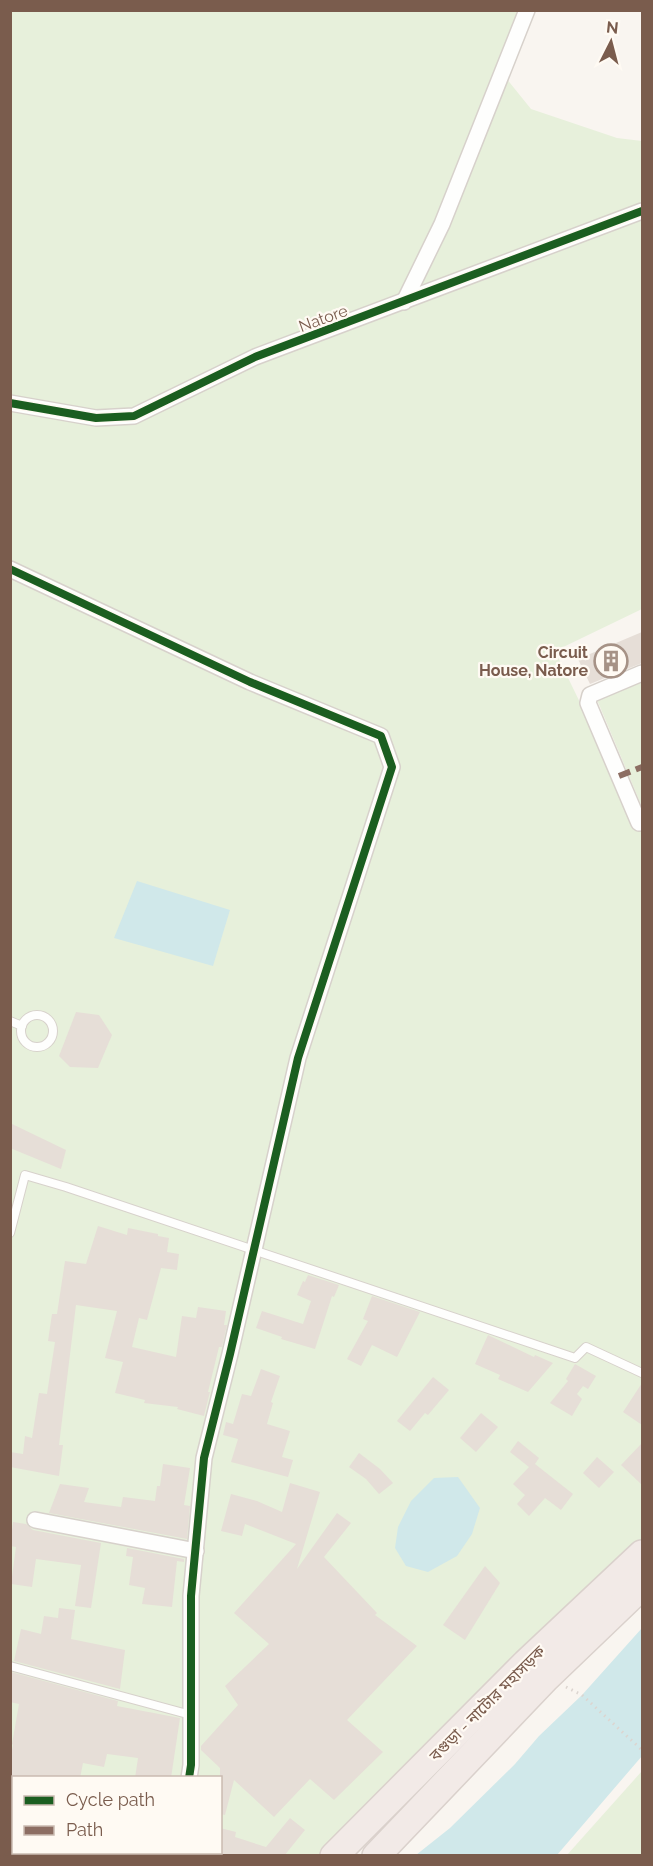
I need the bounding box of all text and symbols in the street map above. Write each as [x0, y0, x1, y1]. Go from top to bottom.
north arrow [581, 12, 641, 72]
text: N [605, 17, 620, 38]
street label: Natore [296, 301, 350, 336]
place label: Circuit House, Natore [479, 643, 588, 680]
building icon: Circuit House, Natore [593, 643, 629, 679]
street label: বগুড়া - নাটোর মহাসড়ক [425, 1641, 550, 1766]
legend [12, 1776, 222, 1854]
text: Cycle path [66, 1789, 155, 1810]
text: Path [66, 1819, 103, 1840]

